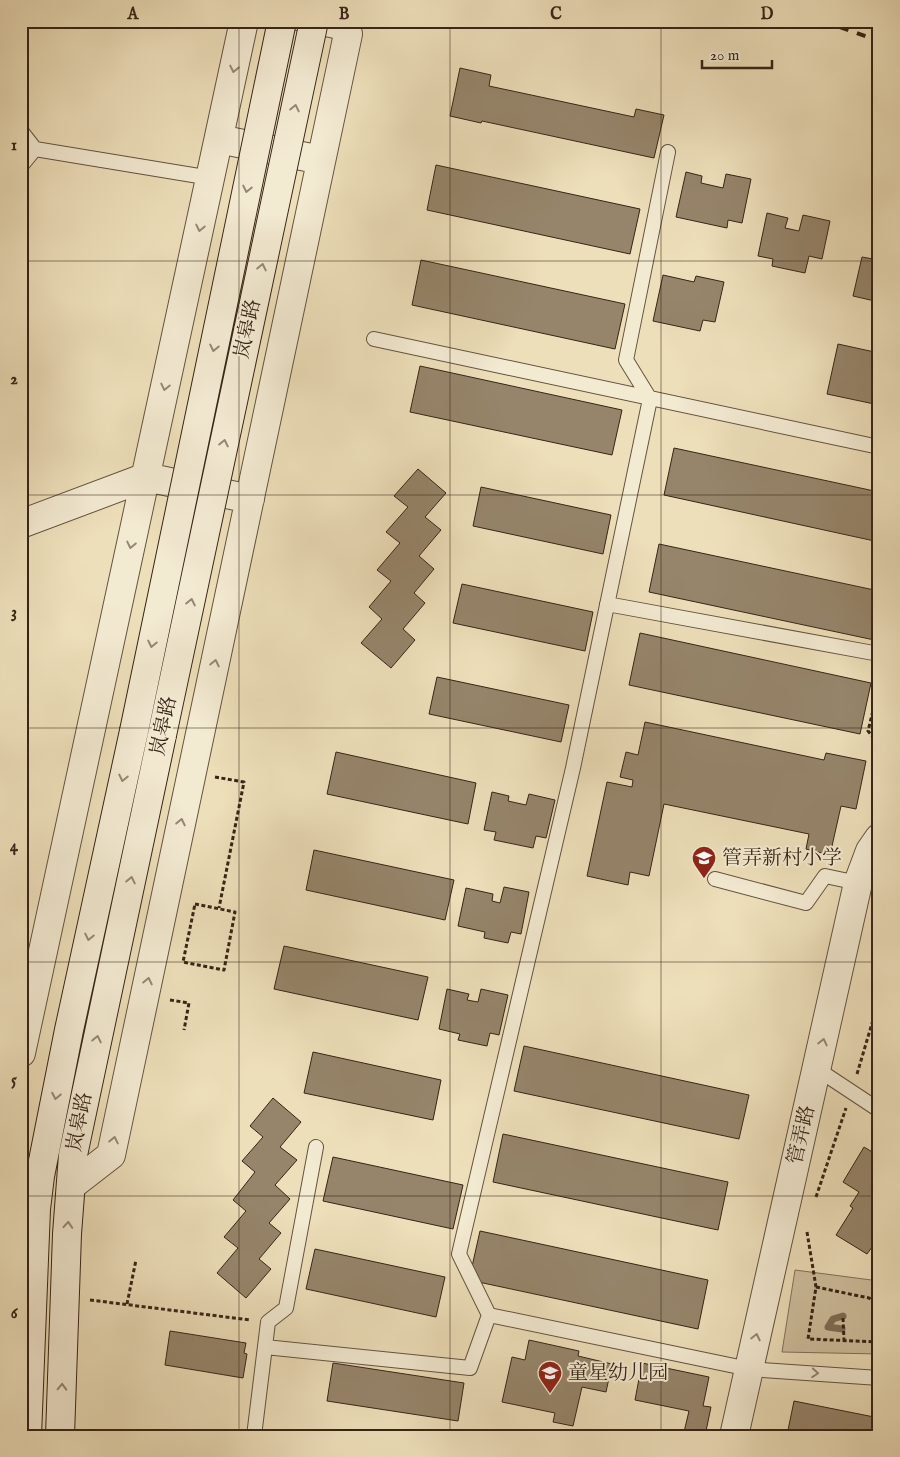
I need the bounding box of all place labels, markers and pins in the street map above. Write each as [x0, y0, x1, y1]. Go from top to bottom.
school or university icon: 管弄新村小学 [691, 845, 717, 879]
place label: 管弄新村小学 [722, 846, 842, 871]
school or university icon: 童星幼儿园 [537, 1360, 563, 1394]
place label: 童星幼儿园 [568, 1361, 668, 1386]

